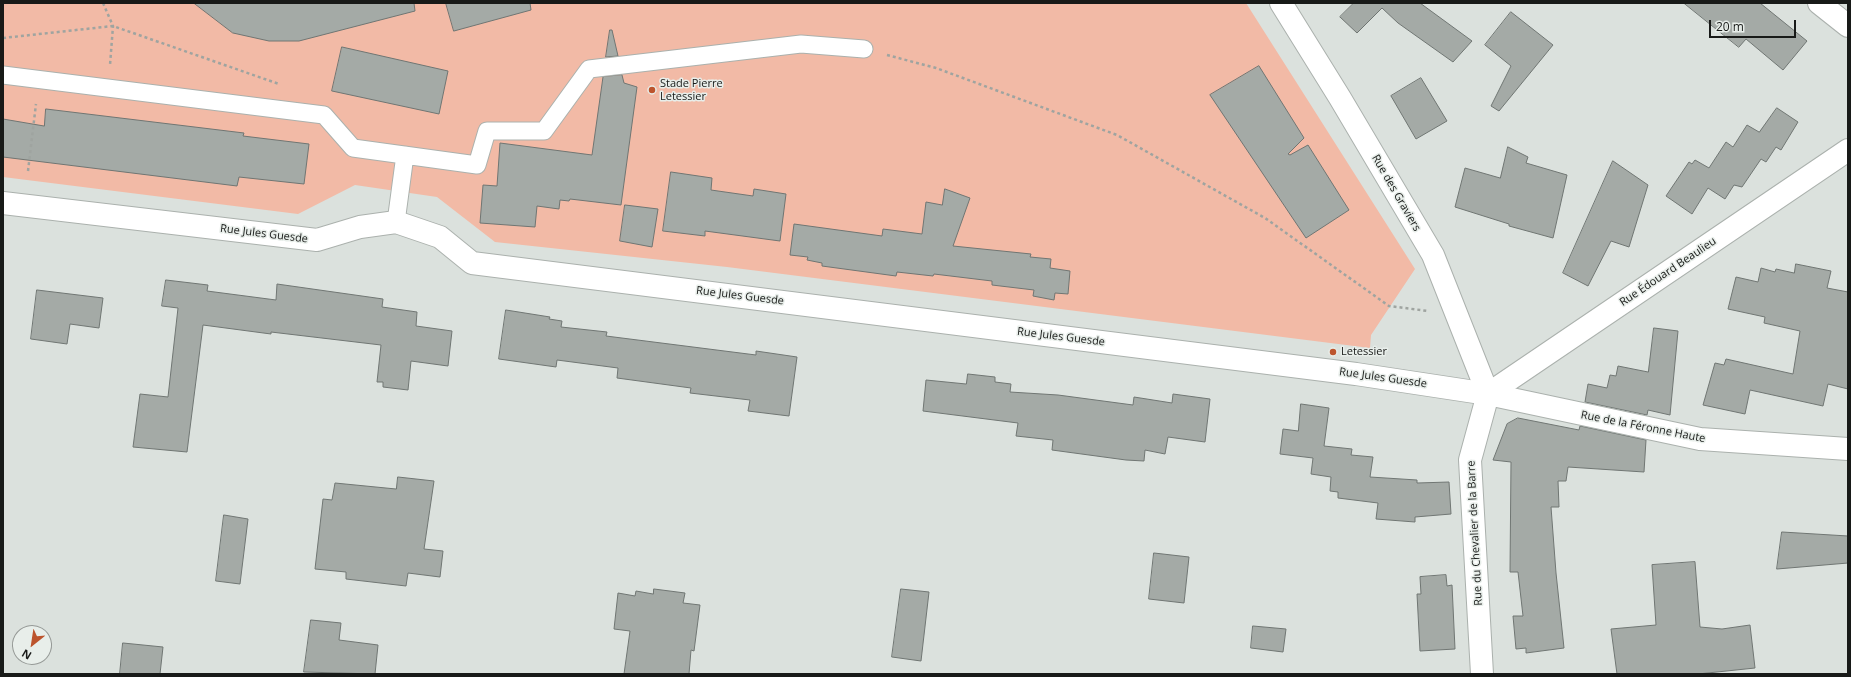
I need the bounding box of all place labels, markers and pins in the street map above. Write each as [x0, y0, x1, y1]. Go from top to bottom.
place label: Stade Pierre Letessier [660, 77, 723, 103]
marker: Stade Pierre Letessier [647, 85, 657, 95]
place label: Letessier [1341, 345, 1387, 359]
marker: Letessier [1328, 347, 1338, 357]

